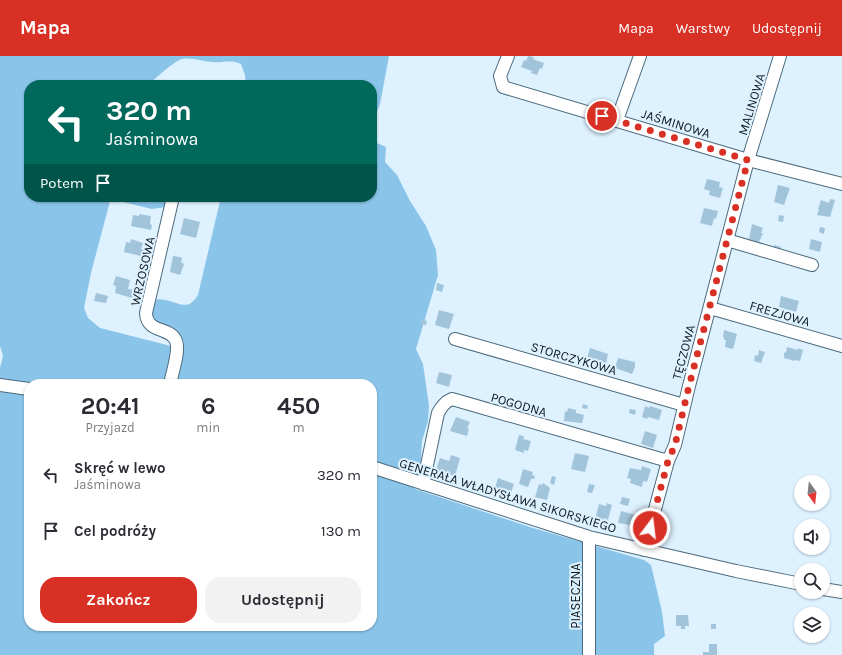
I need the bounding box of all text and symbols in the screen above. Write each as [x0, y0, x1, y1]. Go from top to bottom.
text: Mapa [20, 17, 70, 39]
text: Mapa [618, 20, 654, 37]
text: Warstwy [676, 20, 730, 37]
text: Udostępnij [752, 20, 822, 37]
street label: MALINOWA [735, 71, 768, 137]
text: 320 m [106, 94, 192, 127]
icon: left [40, 96, 92, 148]
pin [585, 99, 619, 133]
icon: arrive [591, 105, 613, 127]
street label: JAŚMINOWA [640, 105, 713, 141]
text: Jaśminowa [106, 128, 199, 150]
icon: arrive [92, 172, 114, 194]
text: Potem [40, 174, 84, 192]
street label: WRZOSOWA [127, 235, 158, 307]
street label: FREZJOWA [748, 298, 812, 329]
street label: TĘCZOWA [669, 322, 698, 381]
street label: STORCZYKOWA [529, 339, 619, 378]
street label: POGODNA [489, 389, 549, 420]
text: 20:41 [81, 392, 140, 420]
text: 6 [201, 392, 216, 420]
text: 450 [277, 392, 320, 420]
text: Przyjazd [86, 420, 135, 435]
text: min [196, 420, 220, 435]
text: m [293, 420, 305, 435]
street label: GENERAŁA WŁADYSŁAWA SIKORSKIEGO [398, 455, 618, 536]
text: Skręć w lewo [74, 459, 166, 477]
icon: left [40, 464, 62, 486]
text: 320 m [317, 466, 361, 484]
north arrow [794, 475, 830, 511]
map controls [794, 475, 830, 643]
text: Jaśminowa [74, 477, 141, 492]
position arrow [629, 507, 671, 549]
button: sound [794, 519, 830, 555]
icon: arrive [40, 520, 62, 542]
text: Cel podróży [74, 522, 156, 540]
text: 130 m [321, 522, 361, 540]
street label: PIASECZNA [568, 563, 583, 629]
button: search [794, 563, 830, 599]
button: Zakończ [40, 577, 197, 623]
button: Udostępnij [205, 577, 361, 623]
button: layers [794, 607, 830, 643]

